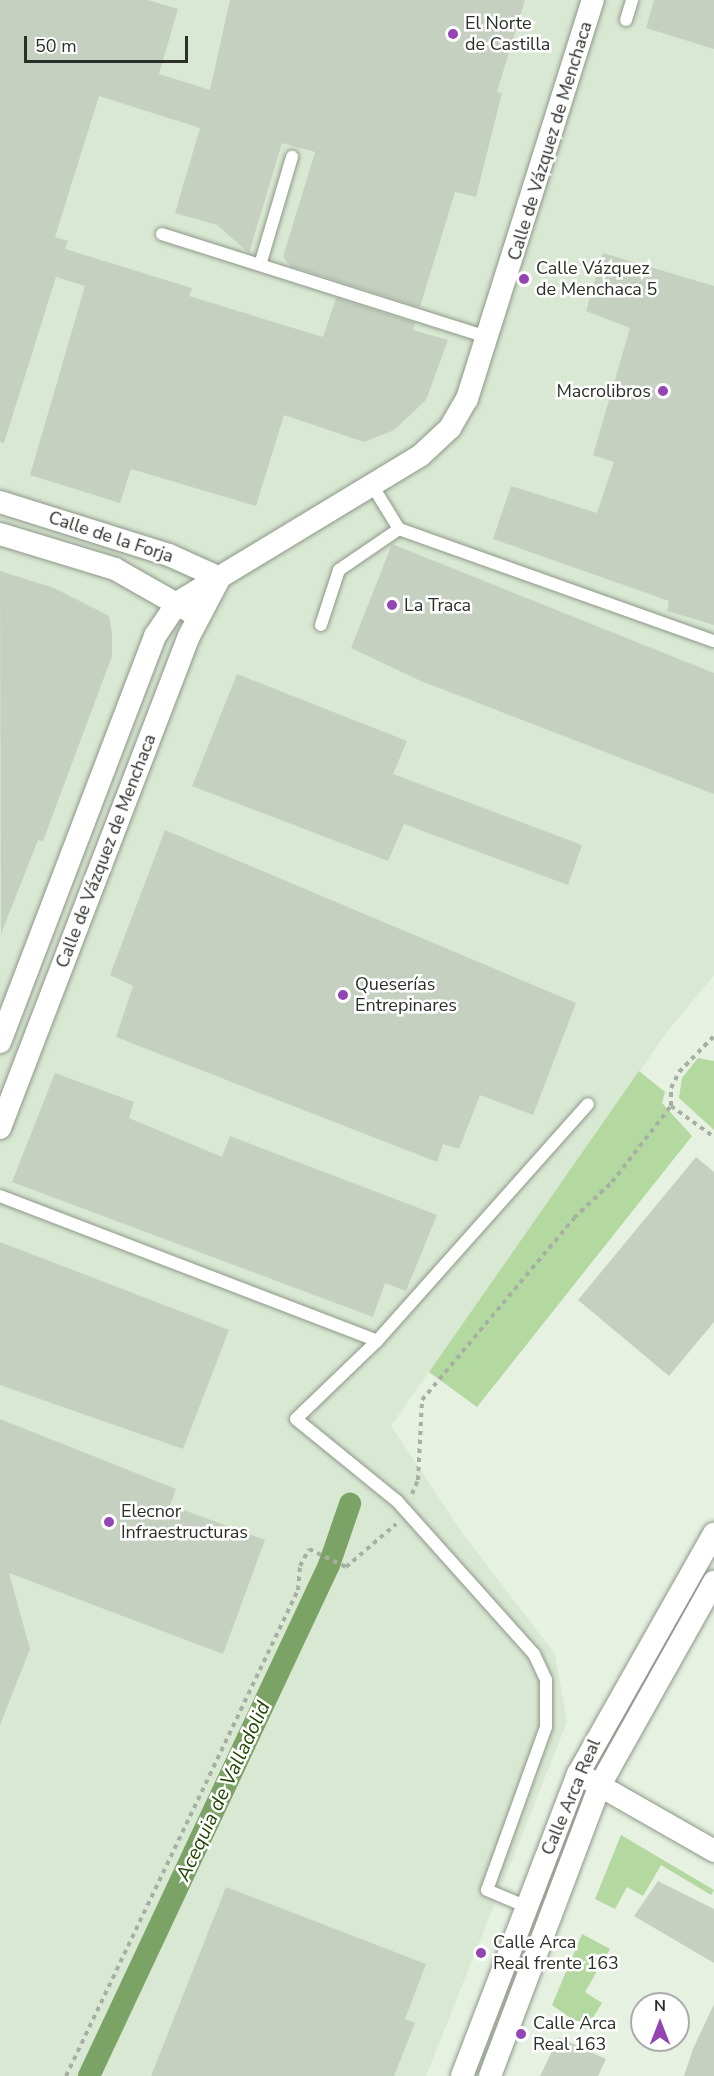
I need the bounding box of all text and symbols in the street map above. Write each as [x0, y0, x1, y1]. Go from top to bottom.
place label: El Norte de Castilla [465, 13, 550, 56]
street label: Calle de Vázquez de Menchaca [503, 19, 597, 263]
scale bar [27, 24, 190, 62]
marker: El Norte de Castilla [446, 27, 460, 41]
text: 50 m [35, 34, 77, 58]
place label: Calle Vázquez de Menchaca 5 [536, 258, 657, 300]
marker: Calle Vázquez de Menchaca 5 [517, 272, 531, 286]
place label: Macrolibros [556, 380, 651, 402]
marker: Macrolibros [656, 384, 670, 398]
street label: Calle de la Forja [46, 507, 176, 567]
place label: La Traca [404, 594, 471, 616]
marker: La Traca [385, 598, 399, 612]
street label: Calle de Vázquez de Menchaca [51, 731, 161, 971]
place label: Queserías Entrepinares [355, 974, 457, 1016]
marker: Queserías Entrepinares [336, 988, 350, 1002]
place label: Elecnor Infraestructuras [121, 1501, 248, 1544]
marker: Elecnor Infraestructuras [102, 1515, 116, 1529]
water label: Acequia de Valladolid [171, 1697, 275, 1885]
street label: Calle Arca Real [537, 1736, 605, 1858]
place label: Calle Arca Real frente 163 [493, 1932, 619, 1974]
marker: Calle Arca Real frente 163 [474, 1946, 488, 1960]
north arrow [630, 1992, 690, 2052]
text: N [654, 1995, 666, 2017]
place label: Calle Arca Real 163 [533, 2013, 616, 2056]
marker: Calle Arca Real 163 [514, 2027, 528, 2041]

